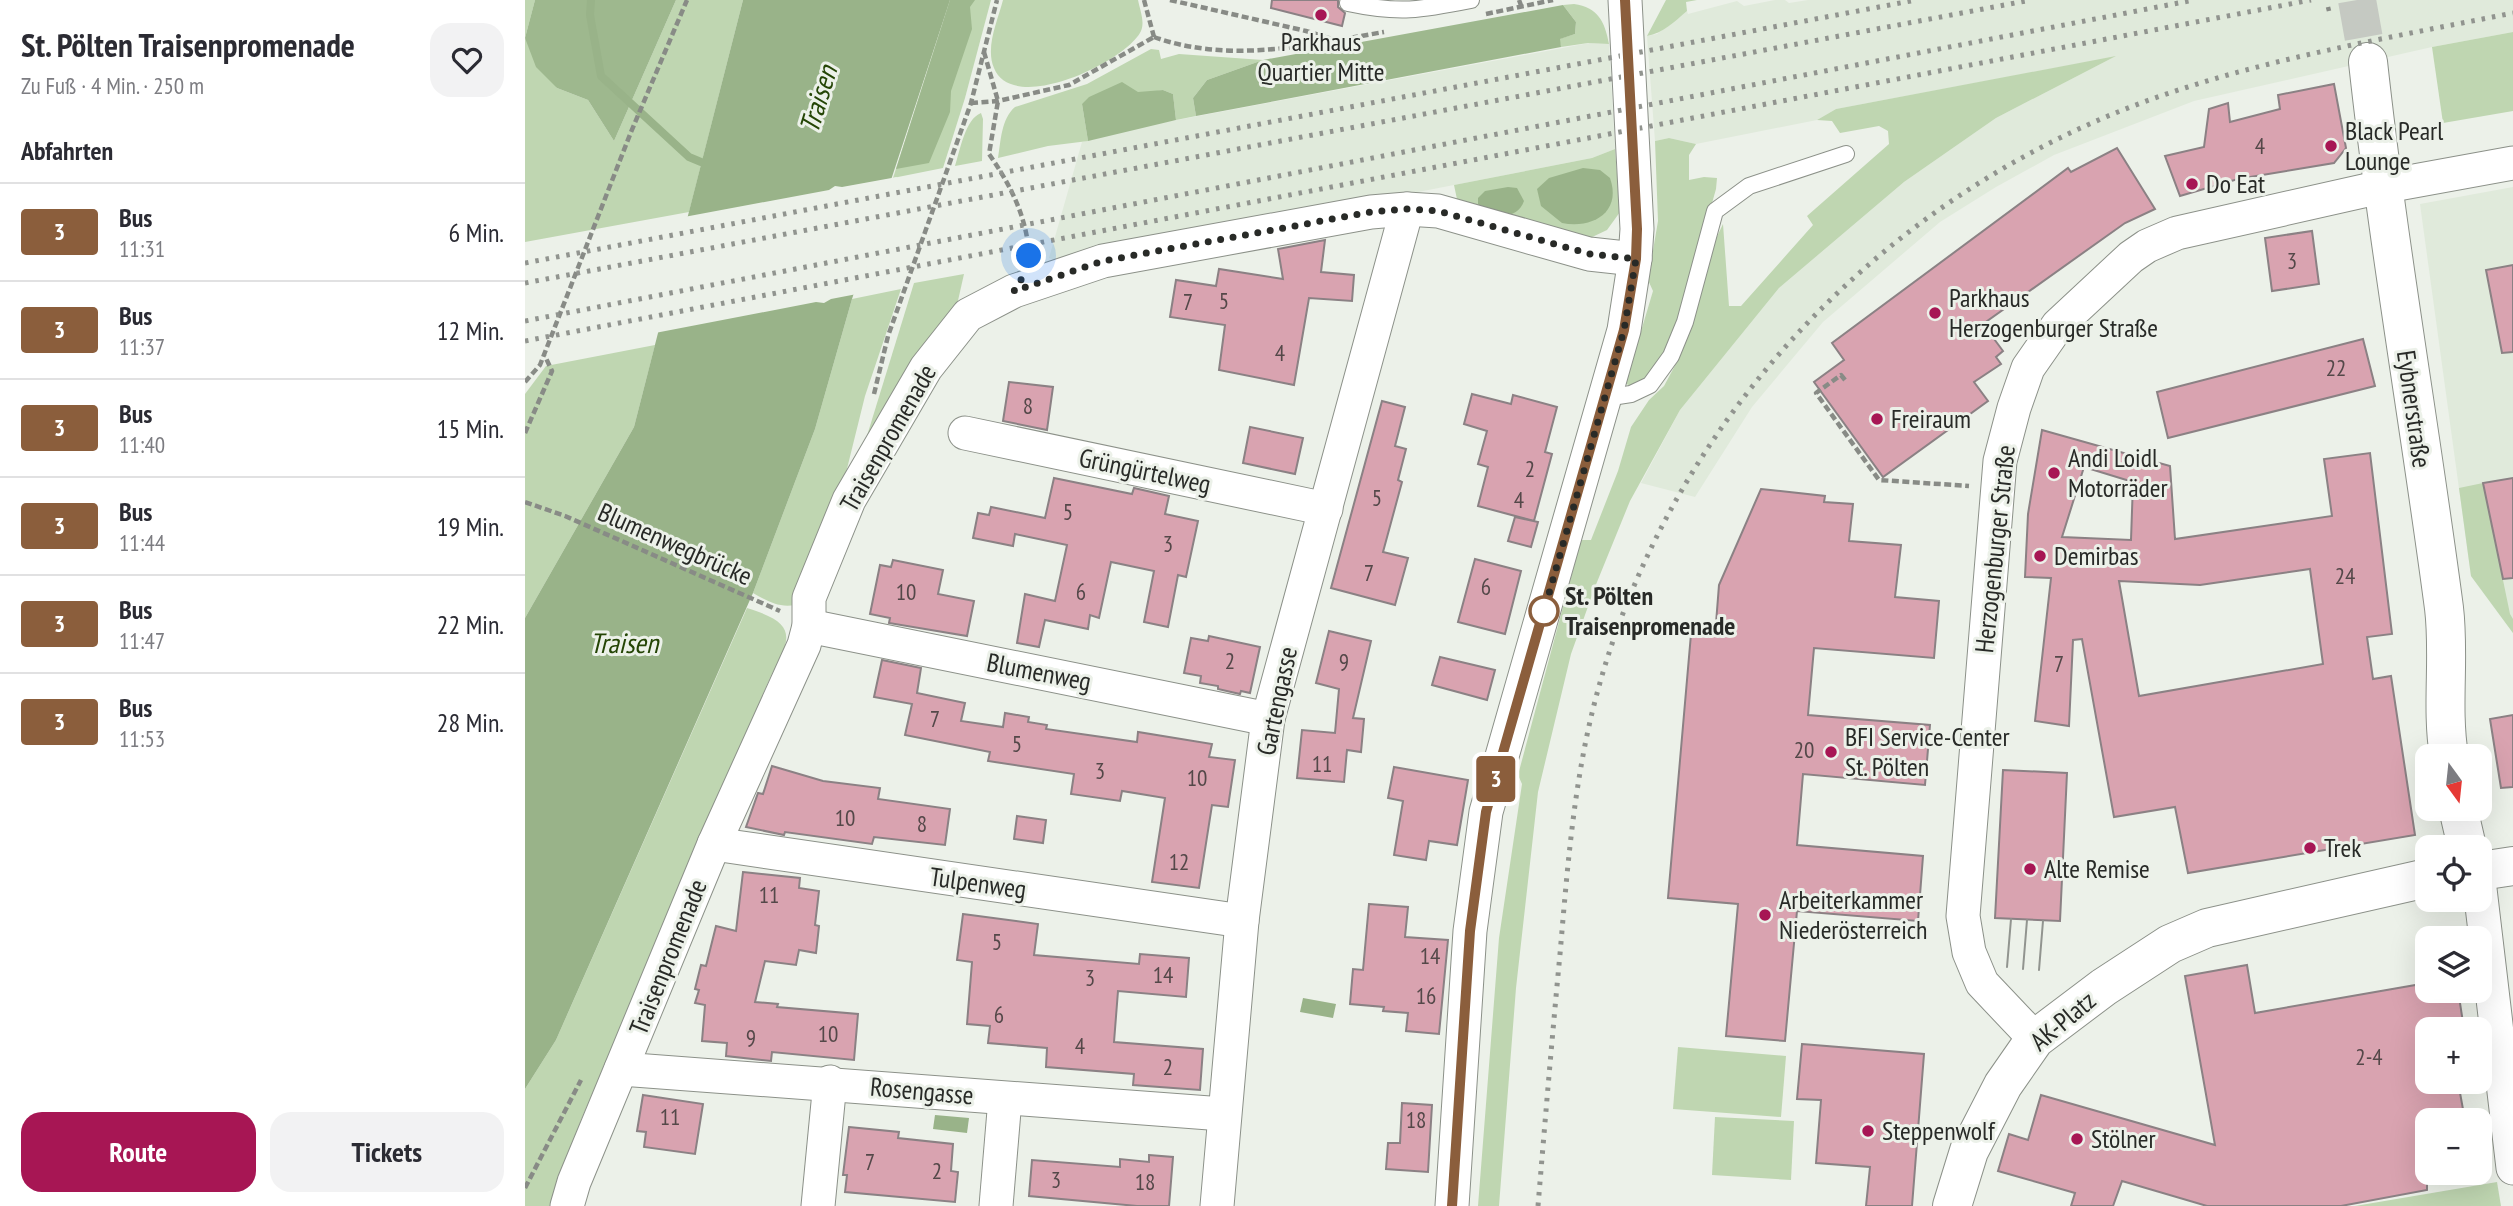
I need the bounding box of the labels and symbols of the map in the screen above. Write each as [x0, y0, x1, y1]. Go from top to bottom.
marker: Parkhaus Quartier Mitte [1313, 7, 1329, 23]
place label: Parkhaus Quartier Mitte [1258, 25, 1384, 88]
water label: Traisen [790, 59, 846, 137]
place label: Black Pearl Lounge [2345, 114, 2443, 177]
house number: 4 [2255, 131, 2265, 160]
marker: Black Pearl Lounge [2323, 138, 2339, 154]
place label: Do Eat [2206, 167, 2265, 200]
marker: Do Eat [2184, 176, 2200, 192]
your location [1011, 238, 1046, 273]
house number: 3 [2287, 246, 2297, 275]
place label: Parkhaus Herzogenburger Straße [1949, 281, 2158, 344]
house number: 5 [1219, 286, 1229, 315]
house number: 7 [1183, 287, 1193, 316]
marker: Parkhaus Herzogenburger Straße [1927, 305, 1943, 321]
house number: 4 [1275, 338, 1285, 367]
street label: Eybnerstraße [2390, 348, 2439, 470]
house number: 22 [2326, 353, 2346, 382]
street label: Traisenpromenade [832, 358, 943, 517]
house number: 8 [1023, 391, 1033, 420]
place label: Freiraum [1891, 402, 1971, 435]
marker: Freiraum [1869, 411, 1885, 427]
street label: Grüngürtelweg [1076, 440, 1214, 501]
place label: Andi Loidl Motorräder [2068, 441, 2168, 504]
street label: Herzogenburger Straße [1967, 443, 2022, 655]
house number: 2 [1525, 454, 1535, 483]
marker: Andi Loidl Motorräder [2046, 465, 2062, 481]
house number: 5 [1372, 483, 1382, 512]
house number: 4 [1514, 485, 1524, 514]
street label: Blumenwegbrücke [593, 495, 757, 592]
house number: 5 [1063, 497, 1073, 526]
house number: 3 [1163, 529, 1173, 558]
place label: Demirbas [2054, 539, 2139, 572]
marker: Demirbas [2032, 548, 2048, 564]
house number: 7 [1364, 558, 1374, 587]
house number: 24 [2335, 561, 2355, 590]
house number: 6 [1481, 572, 1491, 601]
house number: 10 [896, 577, 916, 606]
house number: 6 [1076, 577, 1086, 606]
place label: St. Pölten Traisenpromenade [1565, 579, 1735, 642]
marker: St. Pölten Traisenpromenade [1529, 596, 1559, 626]
water label: Traisen [590, 624, 660, 661]
street label: Gartengasse [1249, 644, 1304, 758]
street label: Blumenweg [984, 645, 1094, 698]
house number: 2 [1225, 646, 1235, 675]
house number: 9 [1339, 647, 1349, 676]
house number: 7 [2054, 649, 2064, 678]
house number: 7 [930, 704, 940, 733]
place label: BFI Service-Center St. Pölten [1845, 720, 2010, 783]
house number: 5 [1012, 729, 1022, 758]
house number: 20 [1794, 735, 1814, 764]
marker: BFI Service-Center St. Pölten [1823, 744, 1839, 760]
north arrow [2415, 744, 2492, 821]
house number: 11 [1312, 749, 1332, 778]
house number: 3 [1095, 756, 1105, 785]
line badge: 3 [1473, 756, 1519, 802]
house number: 10 [1187, 763, 1207, 792]
house number: 10 [835, 803, 855, 832]
house number: 8 [917, 809, 927, 838]
place label: Trek [2324, 831, 2361, 864]
marker: Trek [2302, 840, 2318, 856]
house number: 12 [1169, 847, 1189, 876]
place label: Alte Remise [2044, 852, 2150, 885]
street label: Tulpenweg [928, 859, 1028, 906]
marker: Alte Remise [2022, 861, 2038, 877]
street label: Traisenpromenade [621, 874, 714, 1039]
house number: 11 [759, 880, 779, 909]
place label: Arbeiterkammer Niederösterreich [1779, 883, 1928, 946]
marker: Arbeiterkammer Niederösterreich [1757, 907, 1773, 923]
house number: 5 [992, 927, 1002, 956]
house number: 14 [1420, 941, 1440, 970]
house number: 14 [1153, 960, 1173, 989]
house number: 3 [1085, 963, 1095, 992]
house number: 16 [1416, 981, 1436, 1010]
street label: AK-Platz [2023, 984, 2102, 1058]
house number: 6 [994, 1000, 1004, 1029]
house number: 10 [818, 1019, 838, 1048]
house number: 9 [746, 1023, 756, 1052]
house number: 4 [1075, 1031, 1085, 1060]
house number: 2-4 [2355, 1042, 2383, 1071]
house number: 2 [1163, 1052, 1173, 1081]
street label: Rosengasse [869, 1070, 975, 1111]
house number: 11 [660, 1102, 680, 1131]
house number: 18 [1406, 1105, 1426, 1134]
place label: Steppenwolf [1882, 1114, 1996, 1147]
place label: Stölner [2091, 1122, 2156, 1155]
marker: Steppenwolf [1860, 1123, 1876, 1139]
marker: Stölner [2069, 1131, 2085, 1147]
house number: 7 [865, 1147, 875, 1176]
house number: 2 [932, 1156, 942, 1185]
house number: 3 [1051, 1165, 1061, 1194]
house number: 18 [1135, 1167, 1155, 1196]

